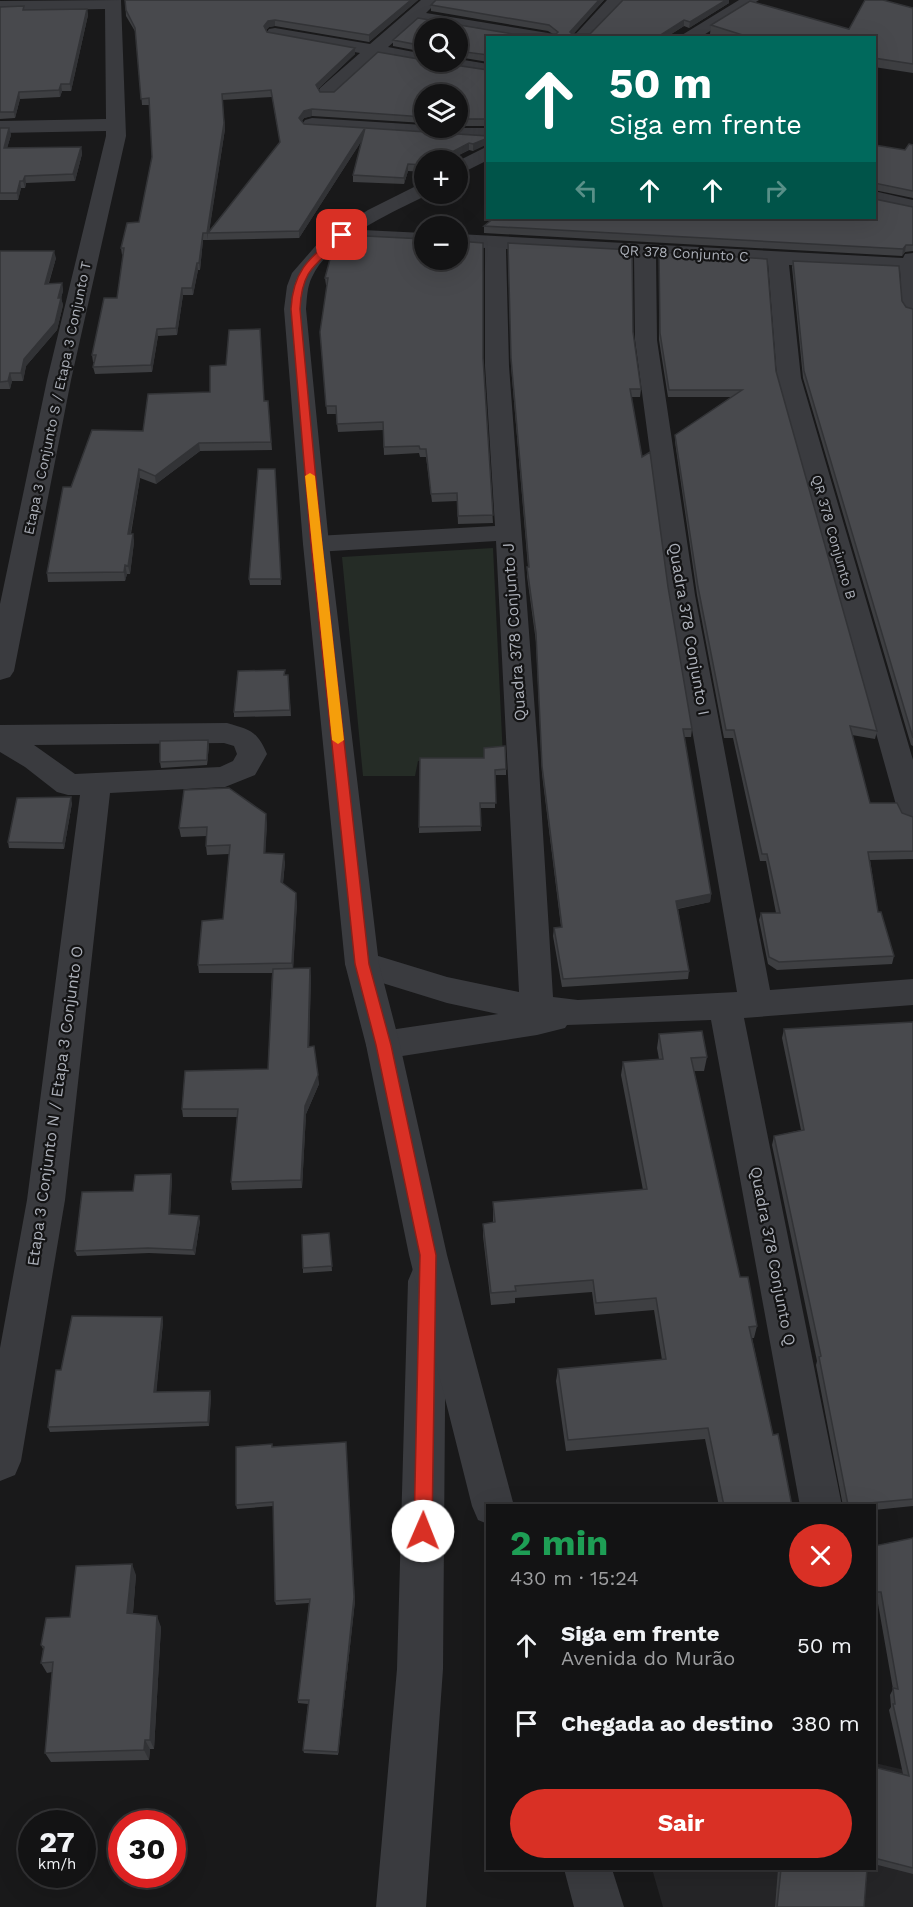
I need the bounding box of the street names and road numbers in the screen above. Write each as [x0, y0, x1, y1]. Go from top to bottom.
street label: QR 378 Conjunto C [619, 242, 749, 264]
street label: Etapa 3 Conjunto S / Etapa 3 Conjunto T [20, 259, 94, 536]
street label: QR 378 Conjunto B [809, 473, 859, 601]
street label: Quadra 378 Conjunto I [664, 541, 714, 717]
street label: Quadra 378 Conjunto J [498, 542, 530, 722]
street label: Etapa 3 Conjunto N / Etapa 3 Conjunto O [23, 945, 87, 1267]
street label: Quadra 378 Conjunto Q [746, 1165, 800, 1347]

